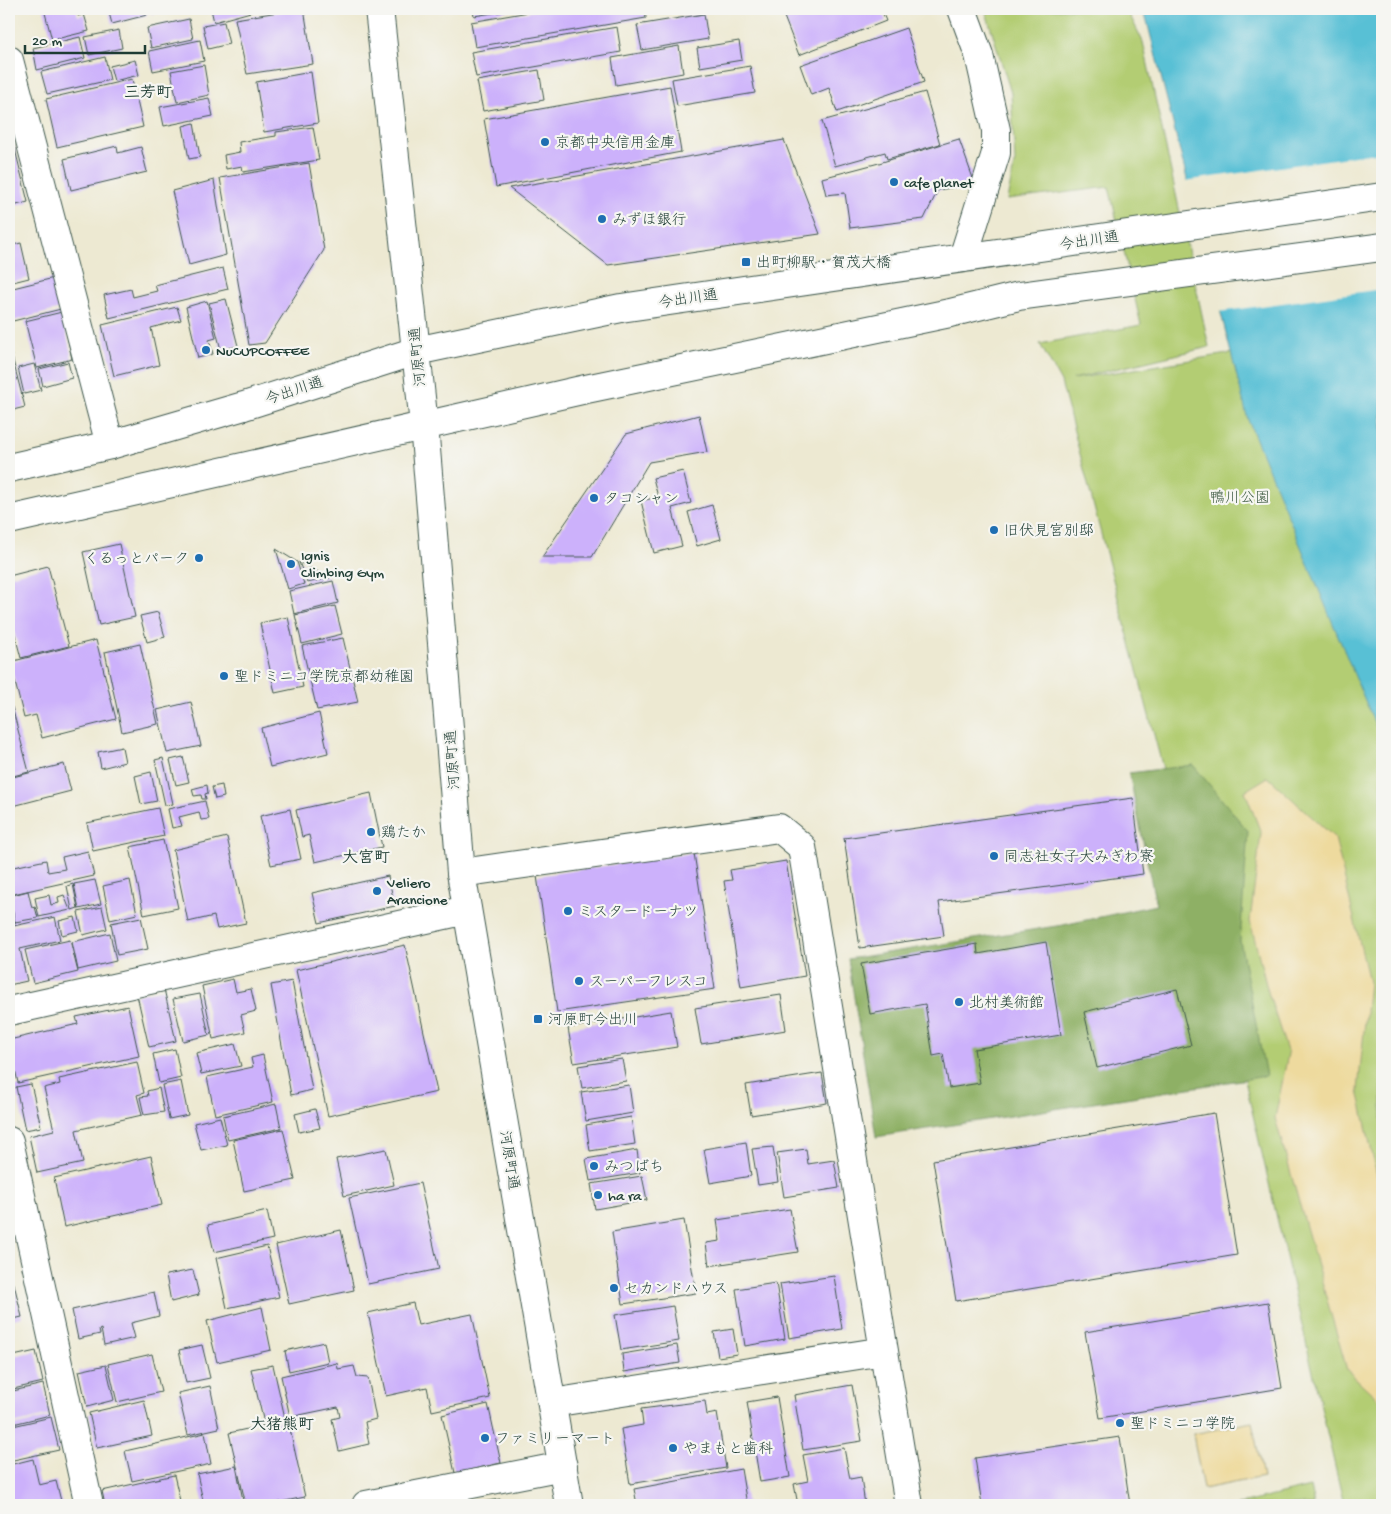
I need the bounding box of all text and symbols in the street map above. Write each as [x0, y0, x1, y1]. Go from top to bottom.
scale bar [25, 22, 145, 54]
text: 20 m [32, 33, 62, 51]
district label: 三芳町 [124, 84, 172, 104]
place label: 京都中央信用金庫 [555, 134, 675, 153]
marker: 京都中央信用金庫 [539, 136, 551, 148]
place label: cafe planet [904, 175, 975, 193]
marker: cafe planet [888, 176, 900, 188]
place label: みずほ銀行 [612, 212, 686, 230]
marker: みずほ銀行 [596, 213, 608, 225]
street label: 今出川通 [1058, 228, 1120, 255]
place label: 出町柳駅・賀茂大橋 [756, 254, 891, 273]
marker: 出町柳駅・賀茂大橋 [740, 256, 752, 268]
street label: 今出川通 [657, 286, 719, 313]
street label: 河原町通 [407, 326, 431, 388]
place label: NuCUPCOFFEE [216, 343, 310, 361]
marker: NuCUPCOFFEE [200, 344, 212, 356]
street label: 今出川通 [263, 373, 326, 410]
park label: 鴨川公園 [1210, 489, 1270, 508]
place label: タコシャン [604, 491, 679, 509]
marker: タコシャン [588, 492, 600, 504]
place label: 旧伏見宮別邸 [1004, 522, 1094, 541]
marker: 旧伏見宮別邸 [988, 524, 1000, 536]
place label: Ignis Climbing Gym [301, 548, 385, 583]
place label: くるっとパーク [84, 551, 189, 569]
marker: くるっとパーク [193, 552, 205, 564]
marker: Ignis Climbing Gym [285, 558, 297, 570]
place label: 聖ドミニコ学院京都幼稚園 [234, 669, 414, 687]
marker: 聖ドミニコ学院京都幼稚園 [218, 670, 230, 682]
street label: 河原町通 [443, 729, 465, 790]
place label: 鶏たか [381, 824, 426, 843]
marker: 鶏たか [365, 826, 377, 838]
district label: 大宮町 [342, 848, 390, 869]
place label: 同志社女子大みぎわ寮 [1004, 848, 1154, 867]
marker: 同志社女子大みぎわ寮 [988, 850, 1000, 862]
place label: Veliero Arancione [386, 875, 448, 910]
marker: Veliero Arancione [371, 885, 383, 897]
place label: ミスタードーナツ [578, 904, 698, 922]
marker: ミスタードーナツ [562, 905, 574, 917]
place label: スーパーフレスコ [589, 974, 708, 992]
marker: スーパーフレスコ [573, 975, 585, 987]
place label: 北村美術館 [969, 995, 1044, 1013]
marker: 北村美術館 [953, 996, 965, 1008]
place label: 河原町今出川 [548, 1011, 638, 1030]
marker: 河原町今出川 [532, 1013, 544, 1025]
street label: 河原町通 [494, 1129, 522, 1191]
place label: みつばち [604, 1159, 664, 1177]
marker: みつばち [588, 1160, 600, 1172]
place label: ha ra [608, 1188, 642, 1206]
marker: ha ra [592, 1189, 604, 1201]
place label: セカンドハウス [624, 1281, 728, 1299]
marker: セカンドハウス [608, 1282, 620, 1294]
district label: 大猪熊町 [250, 1416, 314, 1436]
place label: 聖ドミニコ学院 [1130, 1416, 1235, 1434]
marker: 聖ドミニコ学院 [1114, 1417, 1126, 1429]
place label: ファミリーマート [495, 1431, 615, 1449]
marker: ファミリーマート [479, 1432, 491, 1444]
place label: やまもと歯科 [683, 1440, 773, 1459]
marker: やまもと歯科 [667, 1442, 679, 1454]

